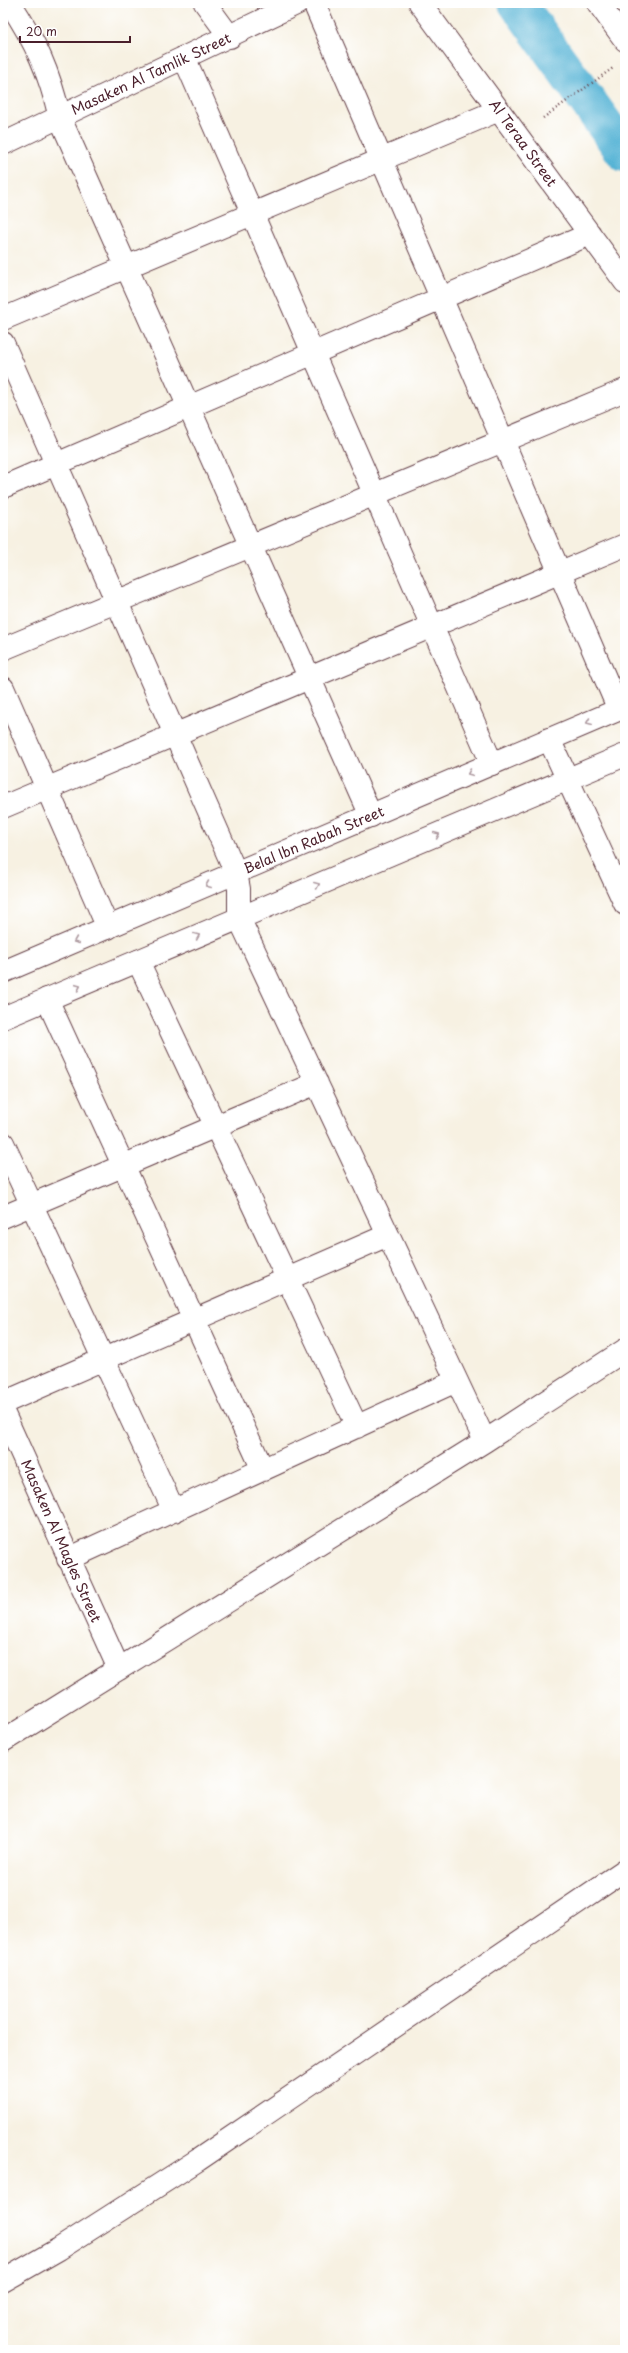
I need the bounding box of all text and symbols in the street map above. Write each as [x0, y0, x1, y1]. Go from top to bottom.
scale bar [20, 18, 130, 44]
text: 20 m [26, 22, 57, 40]
street label: Masaken Al Tamlik Street [67, 27, 235, 120]
street label: Al Teraa Street [484, 95, 563, 191]
one-way arrow [586, 718, 593, 726]
one-way arrow [466, 769, 473, 777]
street label: Belal Ibn Rabah Street [240, 800, 388, 879]
one-way arrow [433, 832, 440, 840]
one-way arrow [205, 880, 213, 888]
one-way arrow [314, 882, 321, 890]
one-way arrow [193, 933, 201, 941]
one-way arrow [72, 936, 80, 944]
one-way arrow [74, 983, 81, 991]
street label: Masaken Al Magles Street [16, 1456, 107, 1626]

